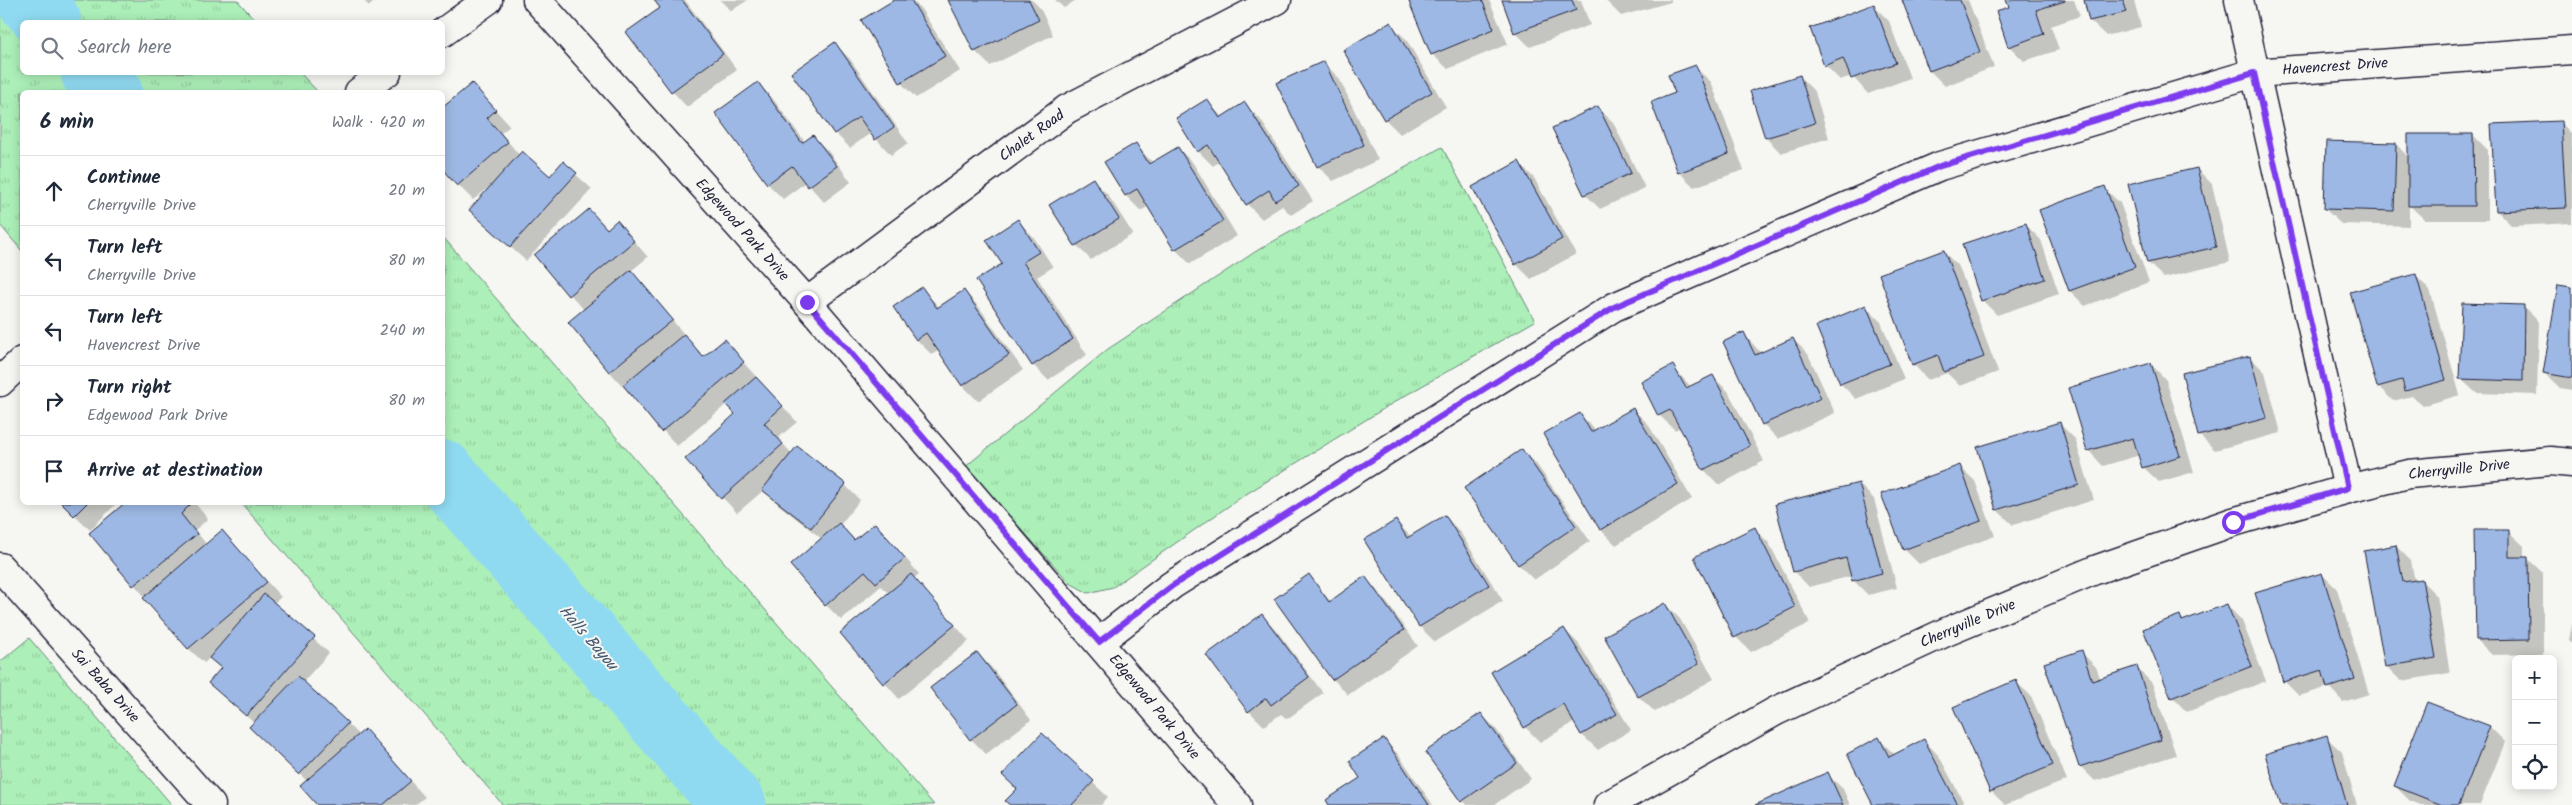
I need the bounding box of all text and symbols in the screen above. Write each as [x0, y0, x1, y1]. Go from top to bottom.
search box [20, 20, 445, 75]
text: Search here [78, 33, 172, 63]
icon: search [38, 34, 66, 62]
street label: Havencrest Drive [2281, 51, 2389, 83]
street label: Chalet Road [994, 104, 1070, 168]
text: 6 min [40, 106, 94, 139]
text: Walk · 420 m [332, 110, 425, 135]
text: Continue [87, 163, 160, 193]
street label: Edgewood Park Drive [689, 173, 795, 287]
icon: ahead [40, 177, 68, 205]
text: 20 m [389, 178, 425, 203]
text: Cherryville Drive [87, 193, 196, 218]
text: Turn left [87, 233, 162, 263]
icon: left [40, 247, 68, 275]
text: 80 m [388, 248, 425, 273]
text: Cherryville Drive [87, 263, 196, 288]
route end [796, 291, 819, 314]
text: Turn left [87, 303, 162, 333]
icon: left [40, 317, 68, 345]
text: 240 m [380, 318, 425, 343]
text: Havencrest Drive [87, 333, 200, 358]
text: Turn right [87, 373, 172, 403]
icon: right [40, 387, 68, 415]
text: 80 m [388, 388, 425, 413]
text: Edgewood Park Drive [87, 403, 228, 428]
street label: Cherryville Drive [2407, 453, 2511, 487]
text: Arrive at destination [87, 456, 263, 486]
icon: arrive [40, 457, 68, 485]
route start [2222, 511, 2245, 534]
street label: Cherryville Drive [1916, 593, 2020, 655]
water label: Halls Bayou [553, 600, 625, 678]
street label: Sai Baba Drive [65, 643, 145, 729]
street label: Edgewood Park Drive [1102, 649, 1206, 765]
map controls [2512, 655, 2557, 790]
button: + [2512, 655, 2557, 700]
button: − [2512, 700, 2557, 745]
button: locate [2512, 745, 2557, 790]

